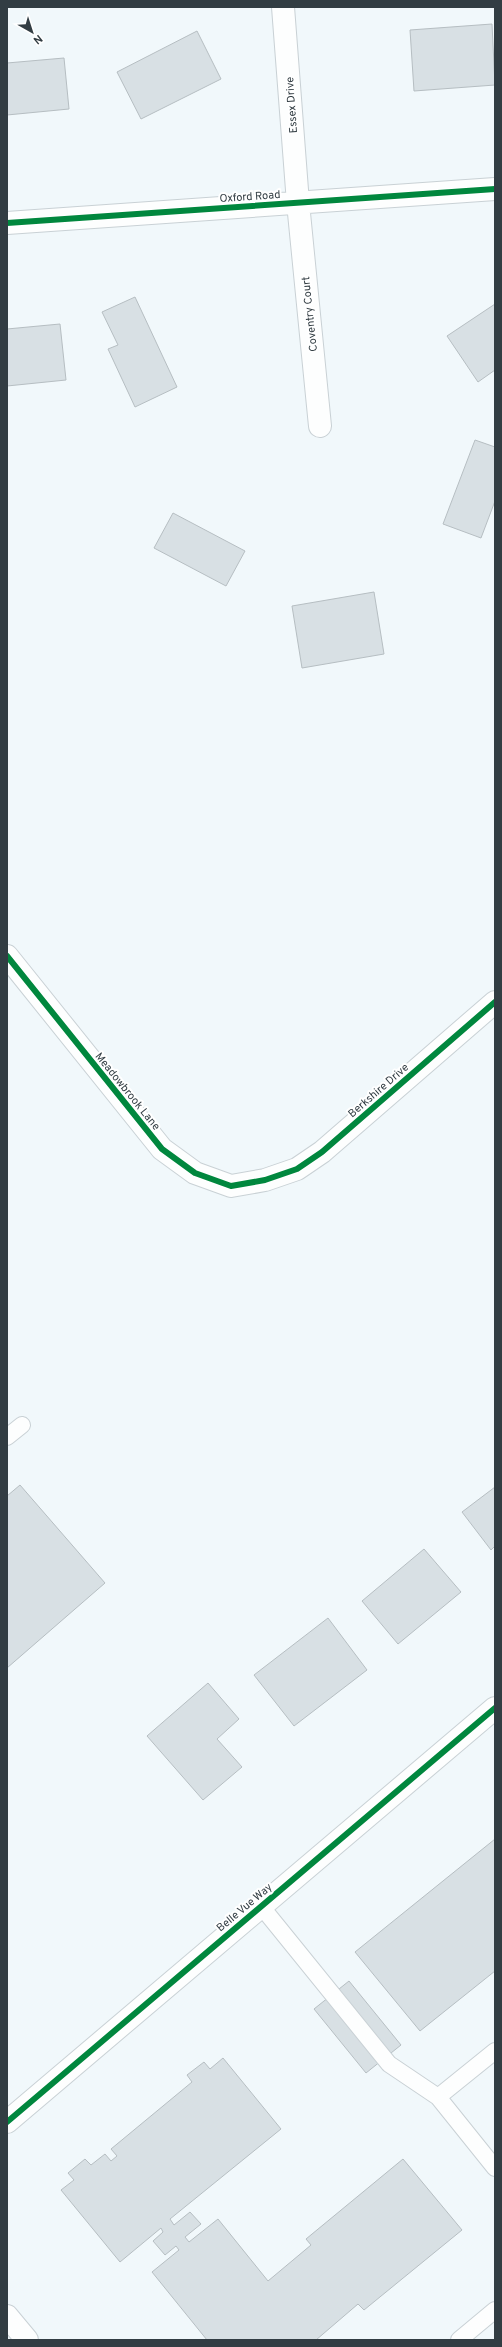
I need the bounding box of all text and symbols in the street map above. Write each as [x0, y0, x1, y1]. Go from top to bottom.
north arrow [12, 12, 52, 52]
text: N [30, 31, 45, 47]
street label: Essex Drive [283, 76, 301, 134]
street label: Oxford Road [219, 188, 281, 206]
street label: Coventry Court [299, 276, 321, 352]
street label: Meadowbrook Lane [92, 1050, 163, 1133]
street label: Berkshire Drive [345, 1061, 412, 1121]
street label: Belle Vue Way [214, 1880, 276, 1935]

